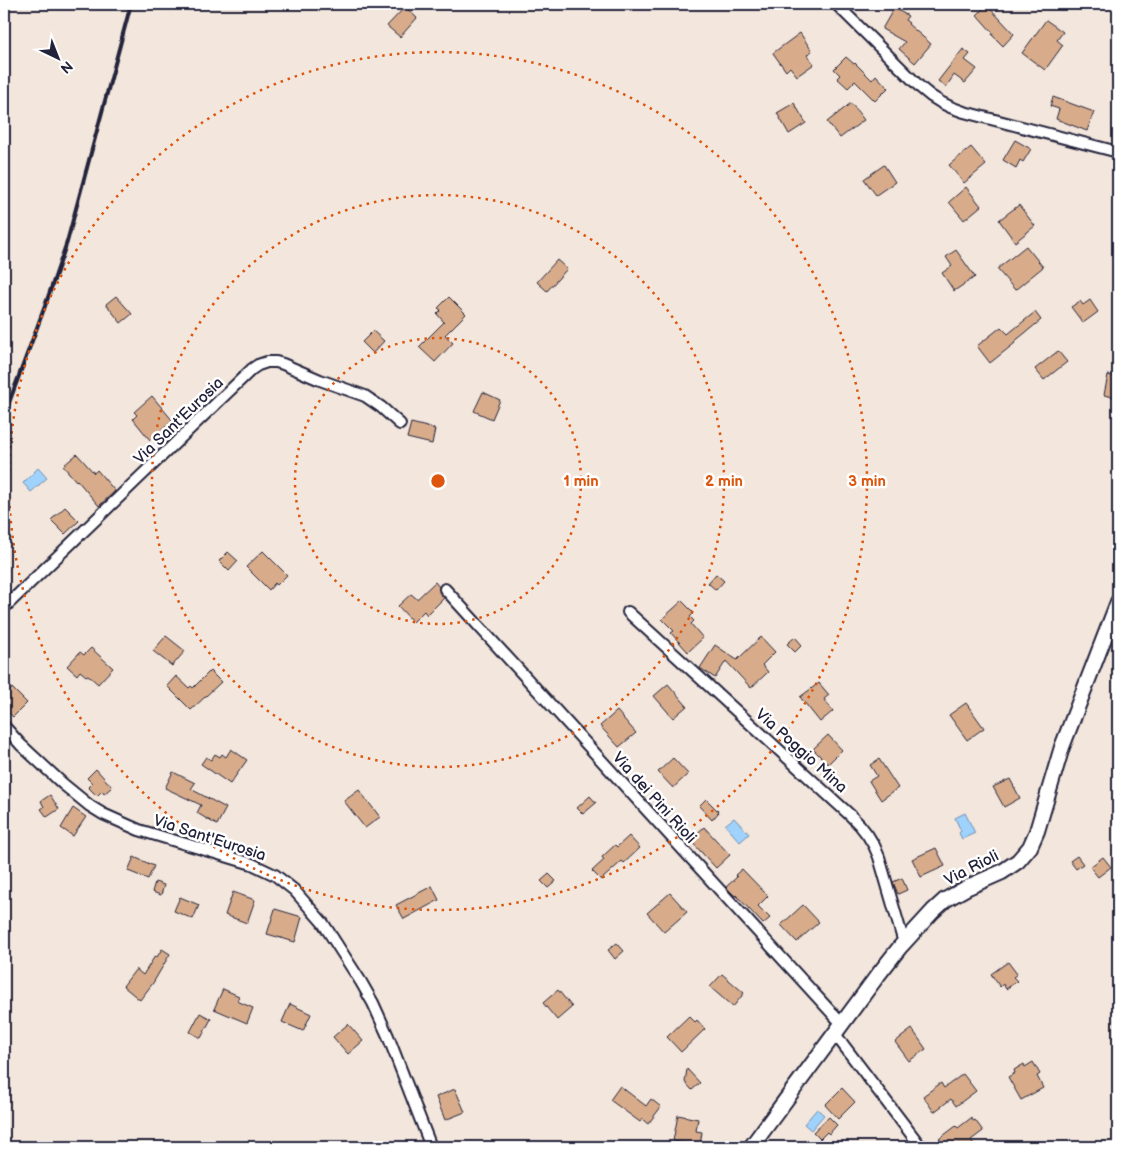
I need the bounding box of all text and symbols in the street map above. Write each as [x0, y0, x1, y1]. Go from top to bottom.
north arrow [32, 32, 82, 82]
text: N [57, 57, 76, 77]
street label: Via Sant'Eurosia [130, 374, 228, 469]
centre of rings [429, 472, 447, 490]
text: 1 min [563, 472, 599, 491]
text: 2 min [705, 472, 743, 491]
text: 3 min [848, 472, 886, 491]
street label: Via Poggio Mina [751, 705, 851, 797]
street label: Via dei Pini Rioli [608, 748, 700, 848]
street label: Via Sant'Eurosia [151, 811, 268, 866]
street label: Via Rioli [941, 847, 1002, 890]

